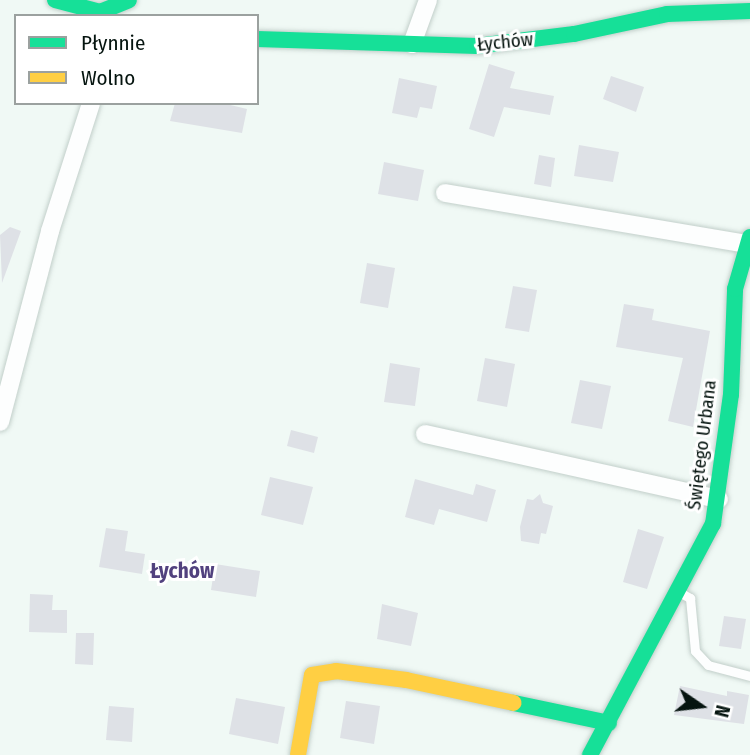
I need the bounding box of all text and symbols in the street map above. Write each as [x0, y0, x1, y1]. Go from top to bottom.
legend [14, 14, 259, 105]
street label: Łychów [476, 28, 534, 56]
text: Płynnie [81, 30, 145, 56]
text: Wolno [81, 65, 135, 91]
street label: Świętego Urbana [683, 379, 721, 511]
district label: Łychów [150, 558, 214, 584]
north arrow [666, 671, 736, 741]
text: N [709, 703, 734, 720]

